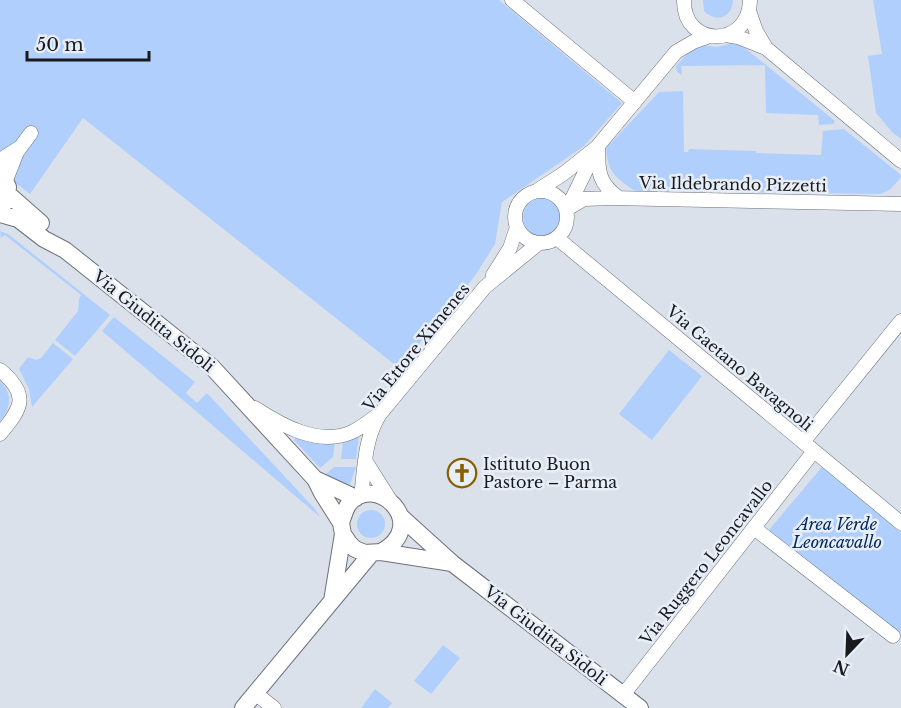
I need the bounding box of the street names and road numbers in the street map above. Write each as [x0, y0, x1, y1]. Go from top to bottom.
street label: Via Ildebrando Pizzetti [638, 172, 828, 196]
street label: Via Giuditta Sidoli [88, 265, 219, 376]
street label: Via Ettore Ximenes [358, 279, 474, 416]
street label: Via Gaetano Bavagnoli [662, 300, 818, 435]
street label: Via Ruggero Leoncavallo [635, 475, 777, 649]
street label: Via Giuditta Sidoli [480, 580, 612, 690]

